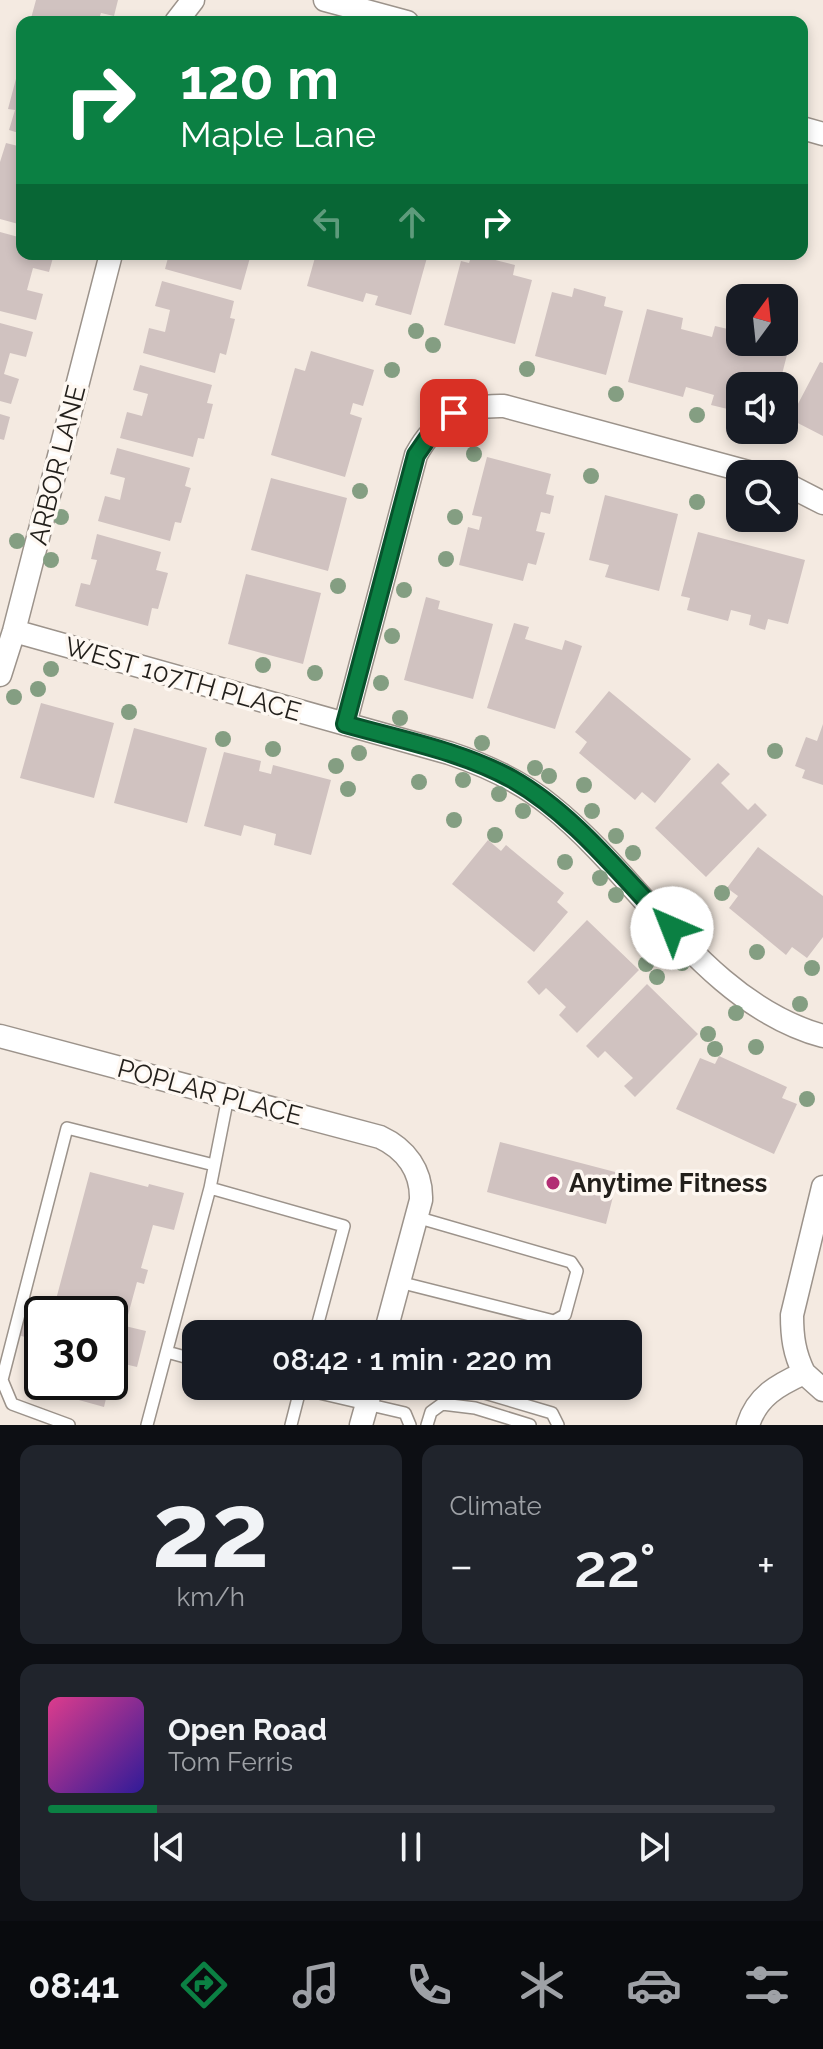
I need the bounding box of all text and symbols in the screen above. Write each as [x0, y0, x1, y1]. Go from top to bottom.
text: 120 m [180, 46, 339, 112]
icon: right [48, 48, 152, 152]
text: Maple Lane [180, 113, 376, 155]
icon: left [306, 200, 350, 244]
icon: ahead [390, 200, 434, 244]
icon: right [474, 200, 518, 244]
north arrow [726, 284, 798, 356]
map controls [726, 284, 798, 532]
button: sound [726, 372, 798, 444]
pin [420, 379, 488, 447]
street label: ARBOR LANE [23, 382, 91, 548]
icon: arrive [432, 391, 476, 435]
button: search [726, 460, 798, 532]
street label: WEST 107TH PLACE [61, 631, 305, 727]
position arrow [630, 886, 714, 970]
street label: POPLAR PLACE [114, 1053, 306, 1131]
place label: Anytime Fitness [569, 1168, 768, 1198]
marker: Anytime Fitness [544, 1174, 562, 1192]
speed limit sign: 30 [24, 1296, 128, 1400]
text: 08:42 · 1 min · 220 m [272, 1342, 552, 1377]
text: 22 [152, 1469, 269, 1591]
text: Climate [450, 1491, 542, 1521]
text: 22° [574, 1531, 656, 1601]
text: − [450, 1540, 473, 1591]
text: + [757, 1540, 775, 1591]
text: km/h [176, 1582, 245, 1612]
text: Open Road [168, 1712, 327, 1747]
text: Tom Ferris [168, 1747, 293, 1777]
icon: previous [147, 1825, 191, 1869]
icon: pause [389, 1825, 433, 1869]
icon: next [632, 1825, 676, 1869]
icon: directions [176, 1957, 232, 2013]
icon: music [288, 1957, 344, 2013]
icon: phone [401, 1957, 457, 2013]
icon: climate [514, 1957, 570, 2013]
icon: car [626, 1957, 682, 2013]
icon: filters [739, 1957, 795, 2013]
text: 08:41 [28, 1964, 119, 2006]

